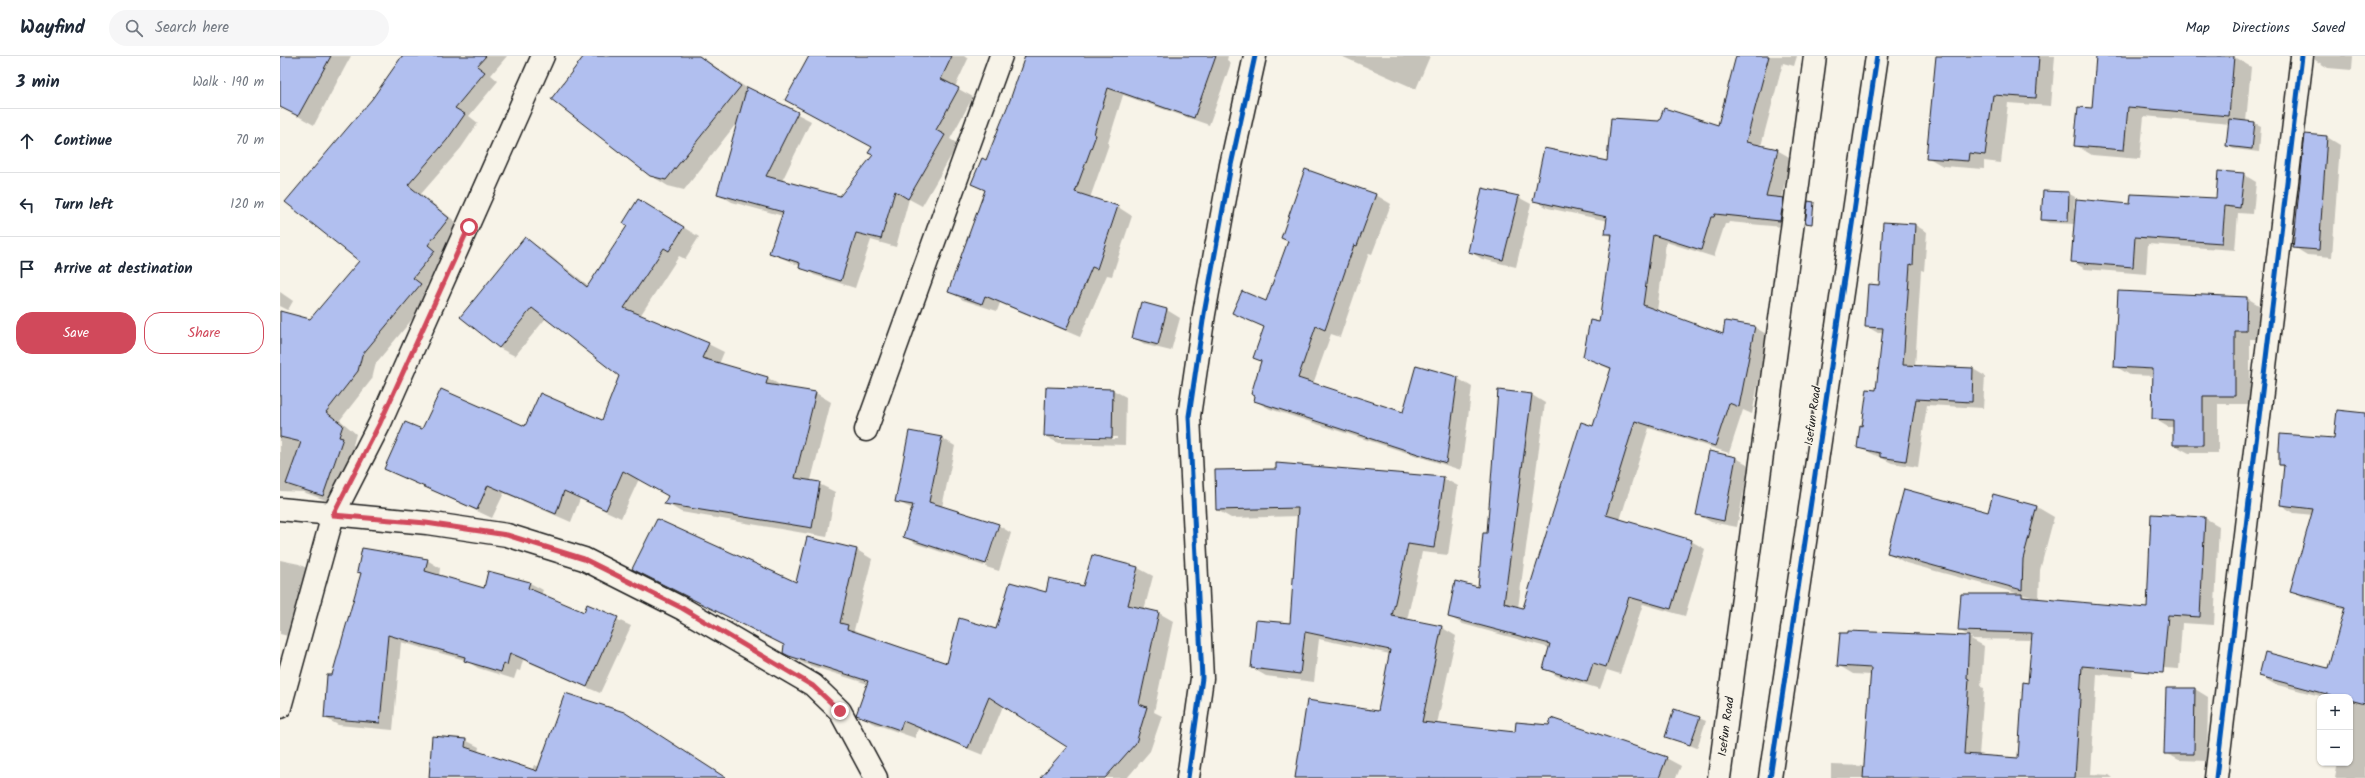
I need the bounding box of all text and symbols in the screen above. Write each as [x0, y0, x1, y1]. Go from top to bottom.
search box [109, 10, 389, 46]
text: Wayfind [20, 13, 85, 43]
text: Search here [155, 16, 229, 40]
icon: search [123, 17, 145, 39]
text: Map [2185, 17, 2210, 39]
text: Directions [2232, 17, 2290, 39]
text: Saved [2312, 17, 2345, 39]
text: 3 min [16, 69, 60, 96]
text: Walk · 190 m [192, 72, 264, 93]
text: Continue [54, 129, 112, 153]
icon: ahead [16, 130, 38, 152]
text: 70 m [236, 130, 264, 151]
text: Turn left [54, 193, 114, 217]
icon: left [16, 194, 38, 216]
text: 120 m [230, 194, 264, 215]
route start [460, 218, 478, 236]
text: Arrive at destination [54, 257, 193, 281]
icon: arrive [16, 258, 38, 280]
button: Save [16, 312, 136, 354]
button: Share [144, 312, 264, 354]
street label: Isefun Road [1799, 384, 1827, 447]
map controls [2317, 694, 2353, 766]
button: + [2317, 694, 2353, 730]
street label: Isefun Road [1712, 695, 1739, 757]
route end [831, 702, 849, 720]
button: − [2317, 730, 2353, 766]

